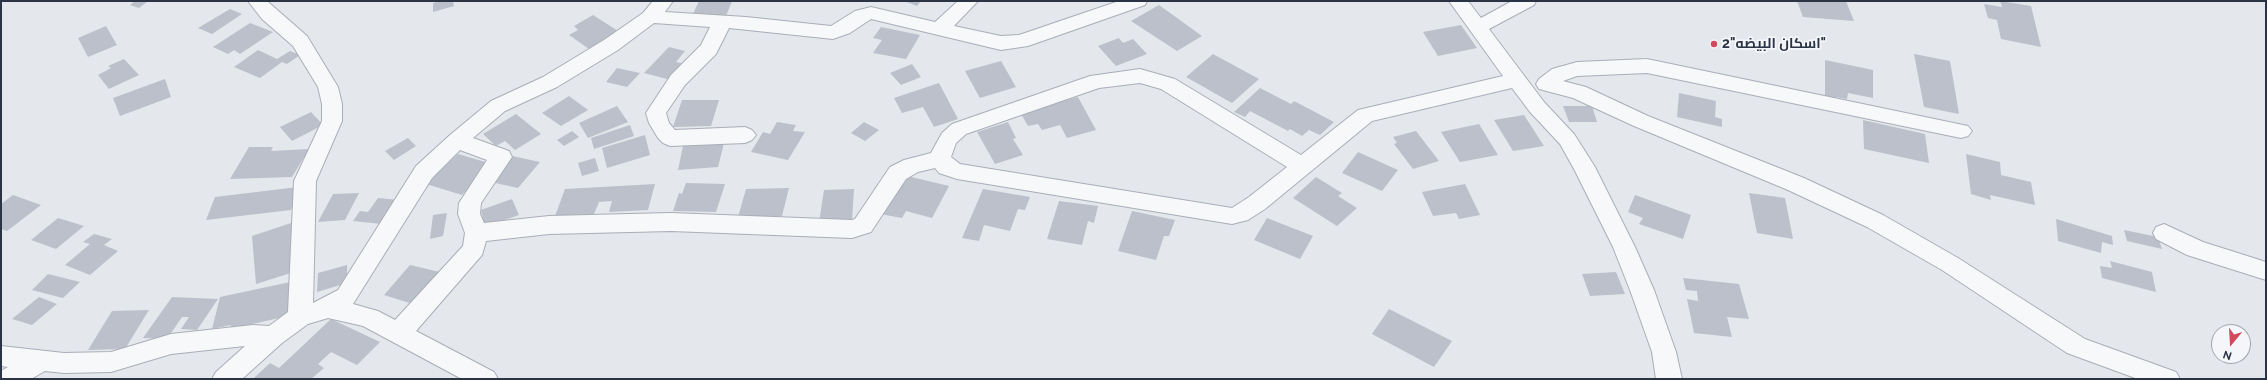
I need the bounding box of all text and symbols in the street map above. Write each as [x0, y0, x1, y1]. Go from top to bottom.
place label: اسكان البيضه"2" [1722, 36, 1826, 52]
marker: اسكان البيضه"2" [1709, 39, 1719, 49]
north arrow [2211, 324, 2251, 364]
text: N [2221, 347, 2233, 362]

